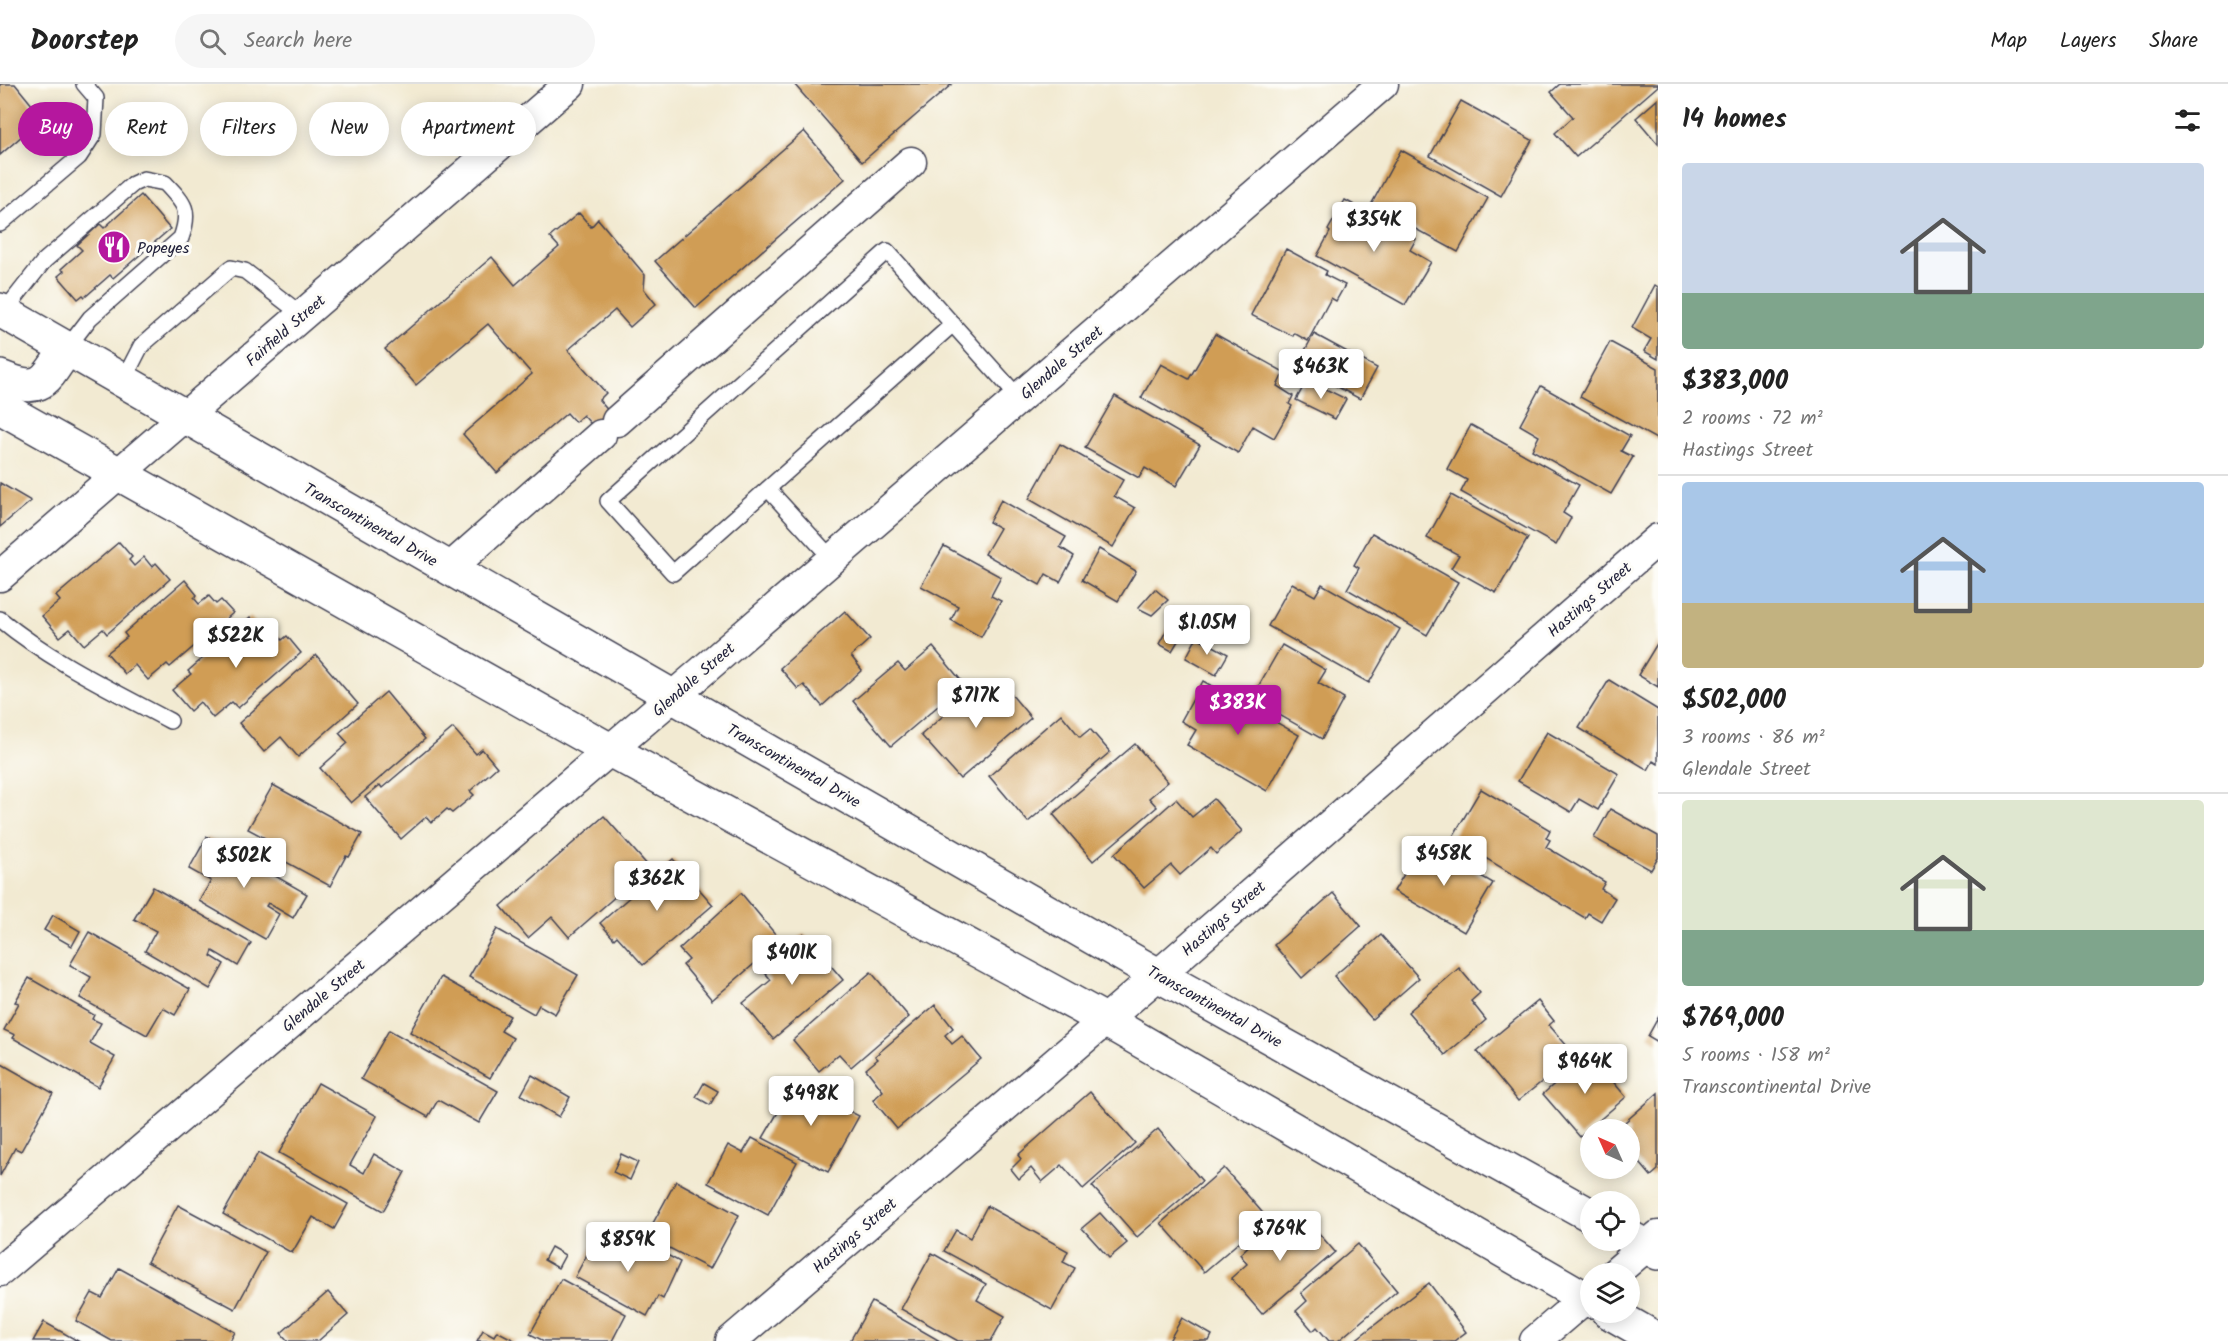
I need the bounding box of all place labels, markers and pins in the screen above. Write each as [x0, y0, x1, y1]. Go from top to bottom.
pin: $354K [1332, 202, 1416, 253]
restaurant icon: Popeyes [96, 229, 132, 265]
place label: Popeyes [137, 236, 189, 261]
pin: $463K [1279, 349, 1363, 400]
pin: $1.05M [1158, 605, 1256, 656]
pin: $522K [194, 618, 278, 669]
pin: $717K [934, 678, 1018, 729]
pin: $383K [1196, 685, 1280, 736]
pin: $458K [1402, 836, 1486, 887]
pin: $502K [202, 838, 286, 889]
pin: $362K [615, 861, 699, 912]
pin: $401K [750, 935, 834, 986]
pin: $964K [1543, 1044, 1627, 1095]
pin: $498K [769, 1076, 853, 1127]
pin: $769K [1238, 1211, 1322, 1262]
pin: $859K [586, 1222, 670, 1273]

